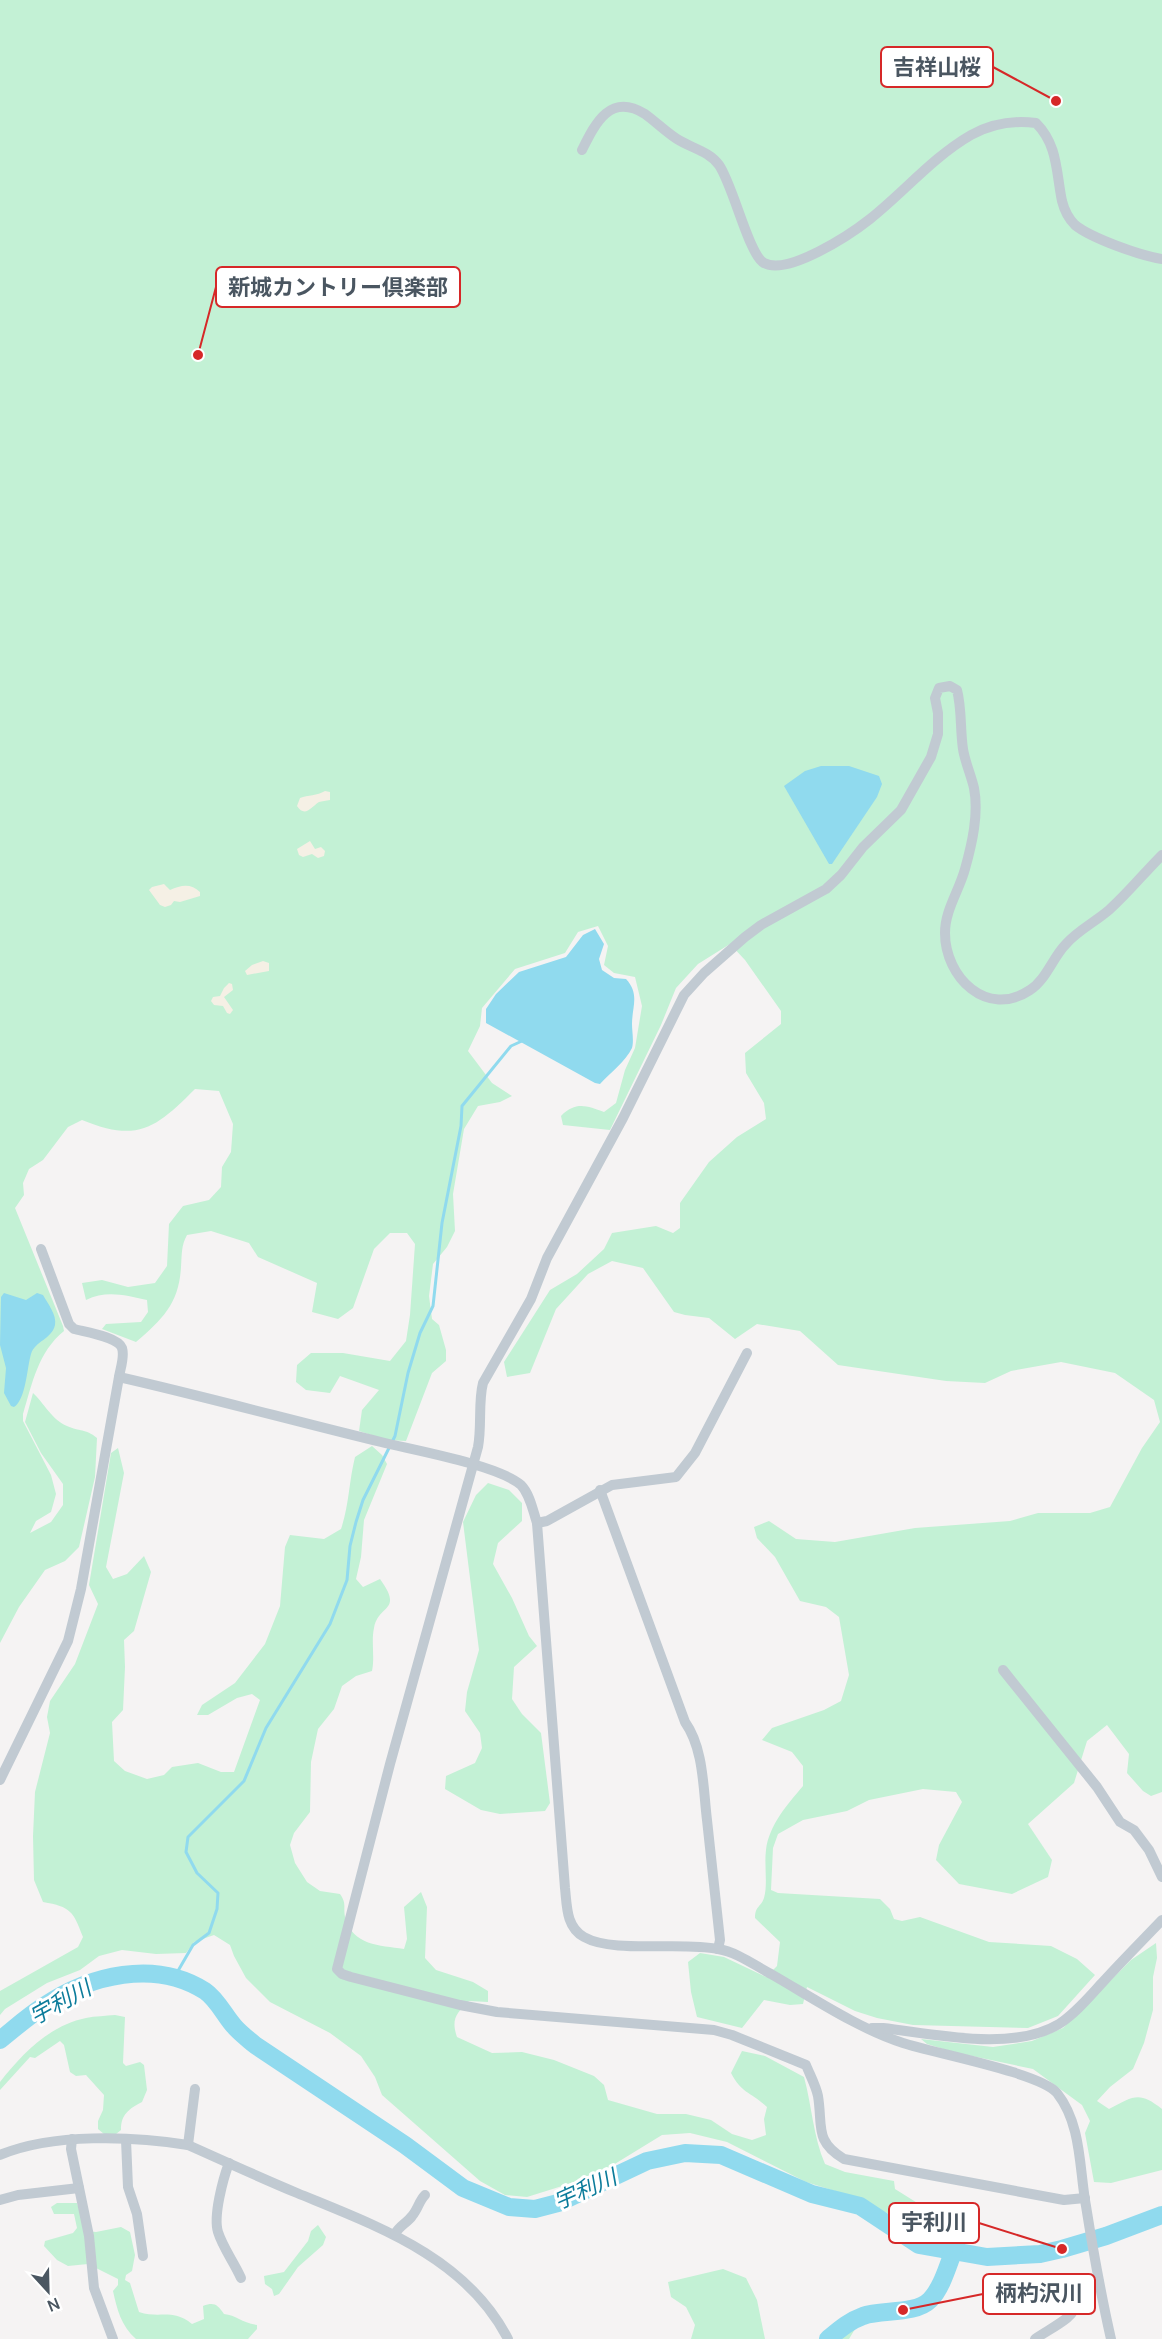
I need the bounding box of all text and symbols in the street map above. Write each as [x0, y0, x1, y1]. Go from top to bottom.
callout: 吉祥山桜 [881, 47, 993, 87]
text: 吉祥山桜 [893, 52, 981, 82]
callout: 新城カントリー倶楽部 [216, 267, 460, 307]
text: 新城カントリー倶楽部 [228, 272, 448, 302]
water label: 宇利川 [24, 1972, 98, 2031]
water label: 宇利川 [549, 2161, 623, 2216]
callout: 宇利川 [889, 2203, 979, 2243]
text: 宇利川 [901, 2207, 967, 2237]
north arrow [18, 2261, 78, 2321]
callout: 柄杓沢川 [983, 2274, 1095, 2314]
text: 柄杓沢川 [995, 2278, 1083, 2308]
text: N [44, 2293, 63, 2317]

